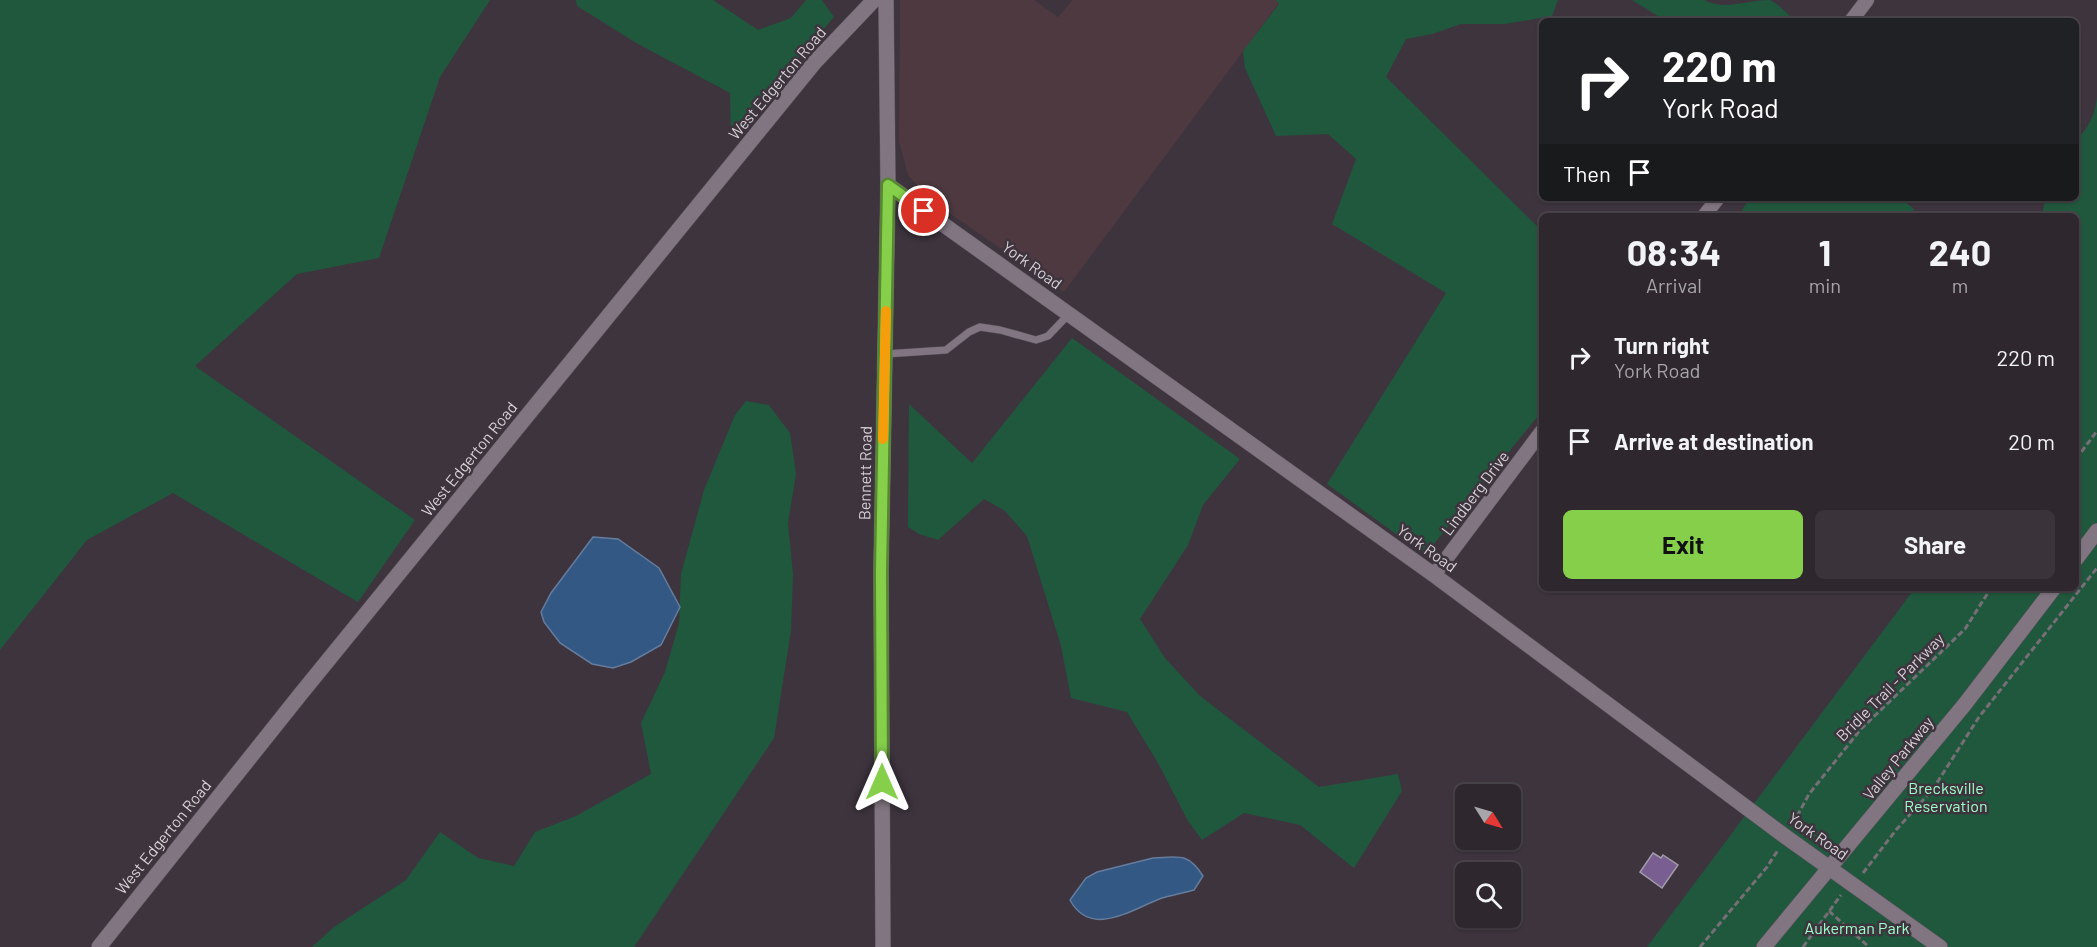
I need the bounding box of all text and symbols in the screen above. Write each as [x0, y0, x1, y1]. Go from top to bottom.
street label: West Edgerton Road [724, 22, 829, 143]
text: 220 m [1662, 40, 1776, 90]
icon: right [1563, 42, 1641, 120]
text: York Road [1662, 91, 1779, 123]
icon: arrive [1623, 156, 1656, 189]
text: Then [1563, 160, 1611, 186]
pin [898, 185, 949, 236]
icon: arrive [907, 194, 940, 227]
text: 08:34 [1627, 230, 1721, 273]
text: 1 [1819, 230, 1831, 273]
text: 240 [1929, 230, 1991, 273]
street label: York Road [999, 237, 1066, 293]
text: Arrival [1646, 273, 1702, 297]
text: min [1809, 273, 1841, 297]
text: m [1952, 273, 1968, 297]
text: Turn right [1614, 332, 1709, 358]
icon: right [1563, 341, 1596, 374]
text: 220 m [1996, 344, 2055, 370]
text: York Road [1614, 358, 1701, 382]
street label: West Edgerton Road [417, 398, 520, 520]
icon: arrive [1563, 425, 1596, 458]
street label: Bennett Road [854, 426, 875, 520]
text: Arrive at destination [1614, 428, 1813, 454]
text: 20 m [2008, 428, 2055, 454]
street label: Lindberg Drive [1437, 447, 1512, 539]
button: Exit [1563, 510, 1803, 579]
button: Share [1815, 510, 2055, 579]
street label: York Road [1394, 520, 1461, 576]
street label: Bridle Trail - Parkway [1832, 628, 1948, 745]
street label: Valley Parkway [1858, 712, 1937, 803]
position arrow [850, 750, 914, 814]
street label: West Edgerton Road [111, 776, 214, 898]
park label: Brecksville Reservation [1904, 778, 1988, 815]
north arrow [1455, 784, 1521, 850]
map controls [1455, 784, 1521, 928]
street label: York Road [1784, 808, 1852, 863]
button: search [1455, 862, 1521, 928]
park label: Aukerman Park [1804, 918, 1910, 937]

